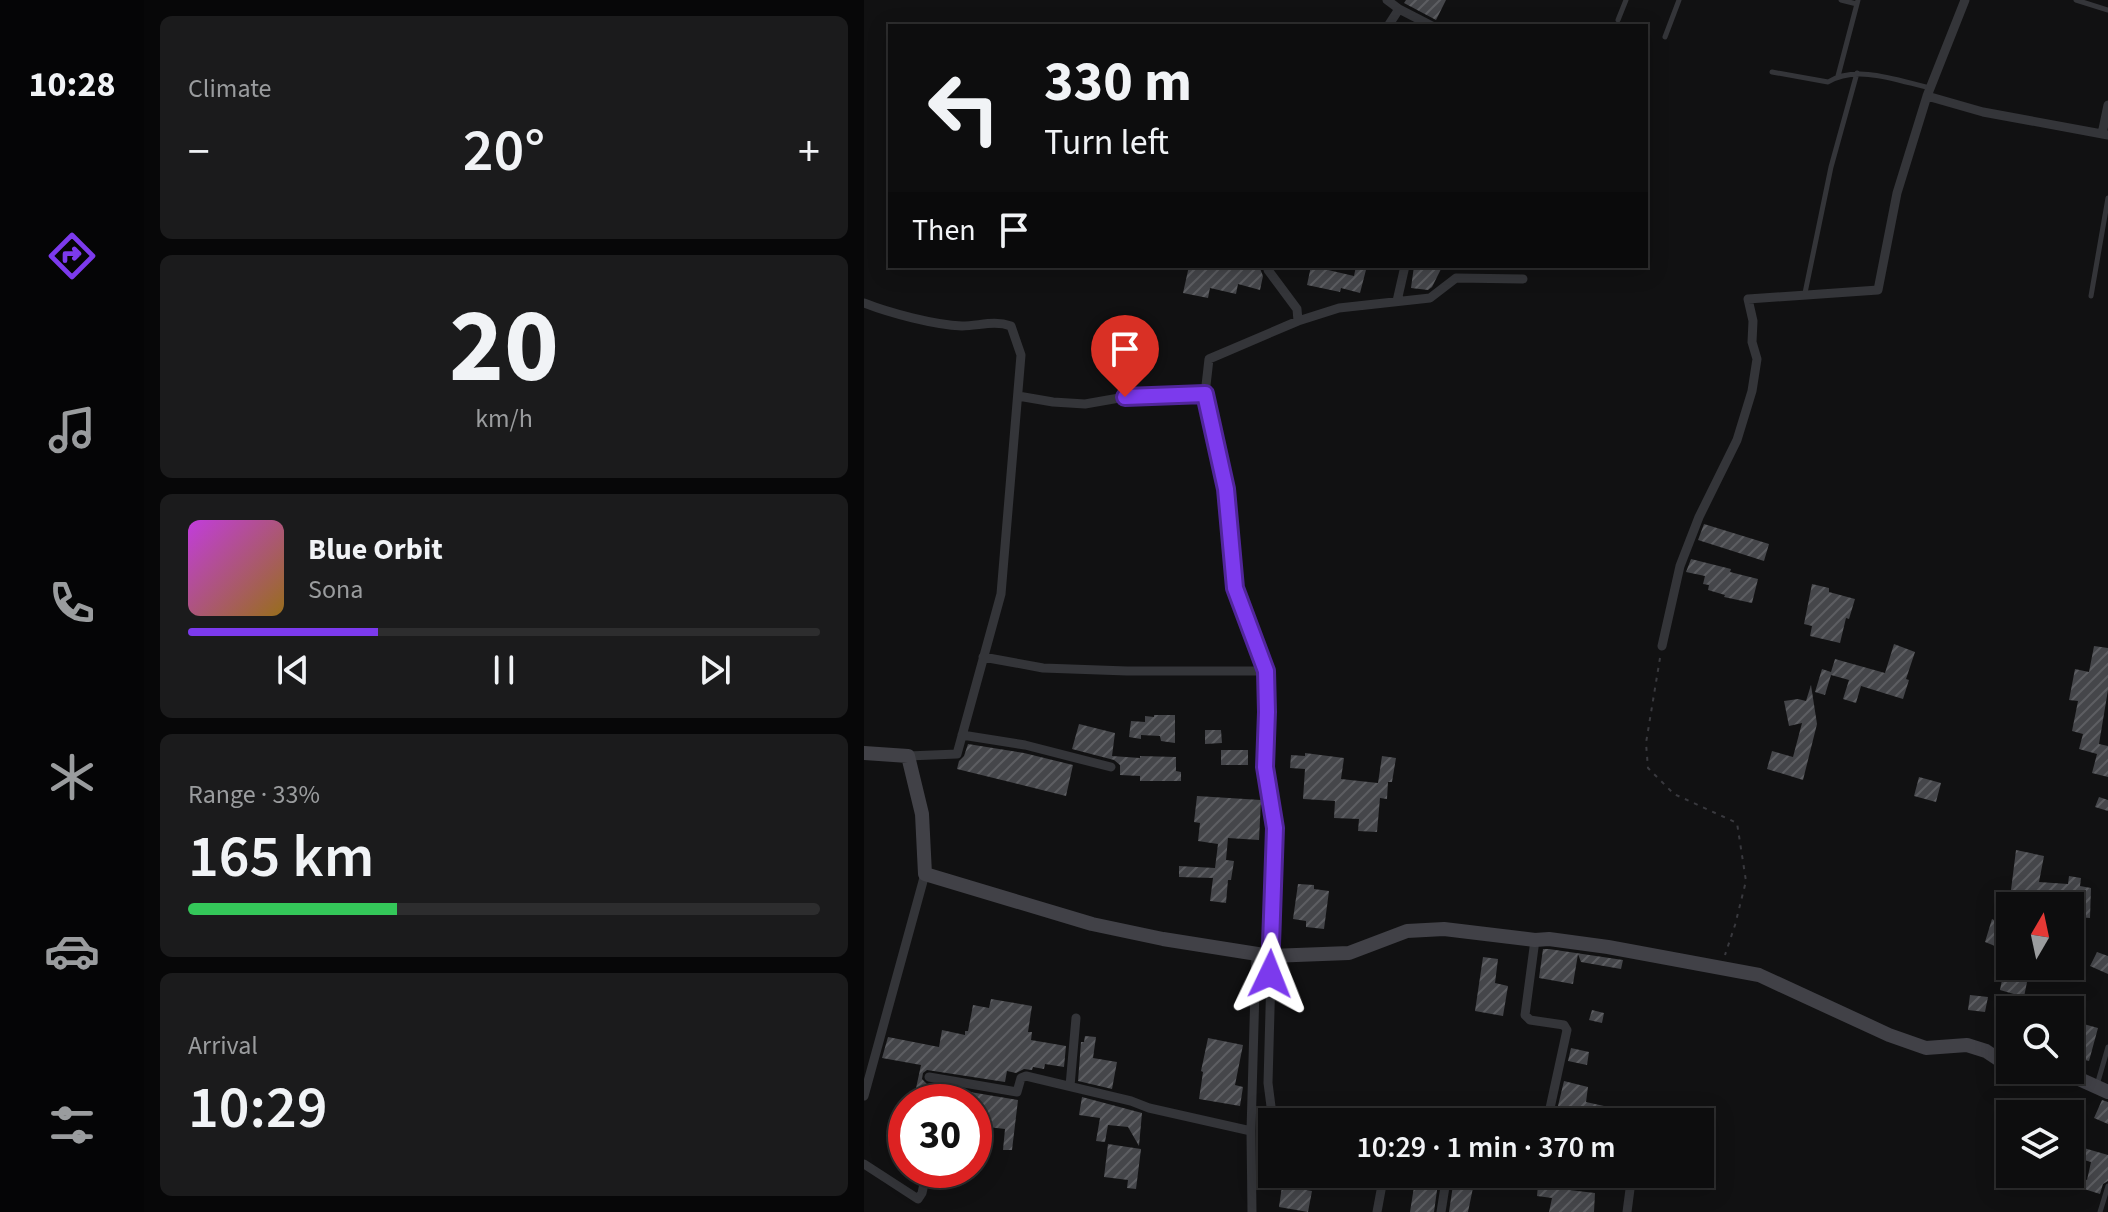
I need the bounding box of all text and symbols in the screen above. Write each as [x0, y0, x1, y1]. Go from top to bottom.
text: 330 m [1044, 43, 1192, 122]
icon: left [912, 56, 1016, 160]
text: 10:28 [29, 59, 115, 110]
text: Climate [188, 70, 272, 107]
text: 20° [463, 109, 545, 194]
text: Turn left [1044, 117, 1169, 168]
text: − [188, 121, 210, 184]
text: + [798, 121, 820, 184]
icon: arrive [992, 208, 1036, 252]
text: Then [912, 209, 976, 252]
icon: directions [44, 228, 100, 284]
text: 20 [449, 274, 559, 422]
pin [1091, 315, 1159, 397]
icon: arrive [1103, 327, 1147, 371]
text: km/h [475, 400, 533, 437]
icon: music [44, 402, 100, 458]
text: Blue Orbit [308, 528, 443, 571]
text: Sona [308, 571, 363, 608]
icon: phone [44, 575, 100, 631]
icon: previous [271, 648, 315, 692]
icon: pause [482, 648, 526, 692]
icon: next [693, 648, 737, 692]
icon: climate [44, 749, 100, 805]
text: Range · 33% [188, 776, 320, 813]
text: 165 km [188, 815, 374, 900]
north arrow [1996, 892, 2084, 980]
map controls [1996, 892, 2084, 1188]
icon: car [44, 923, 100, 979]
position arrow [1228, 932, 1312, 1016]
button: search [1996, 996, 2084, 1084]
text: Arrival [188, 1027, 258, 1064]
text: 10:29 [188, 1066, 328, 1151]
speed limit sign: 30 [888, 1084, 992, 1188]
icon: filters [44, 1097, 100, 1153]
button: layers [1996, 1100, 2084, 1188]
text: 10:29 · 1 min · 370 m [1356, 1126, 1616, 1169]

